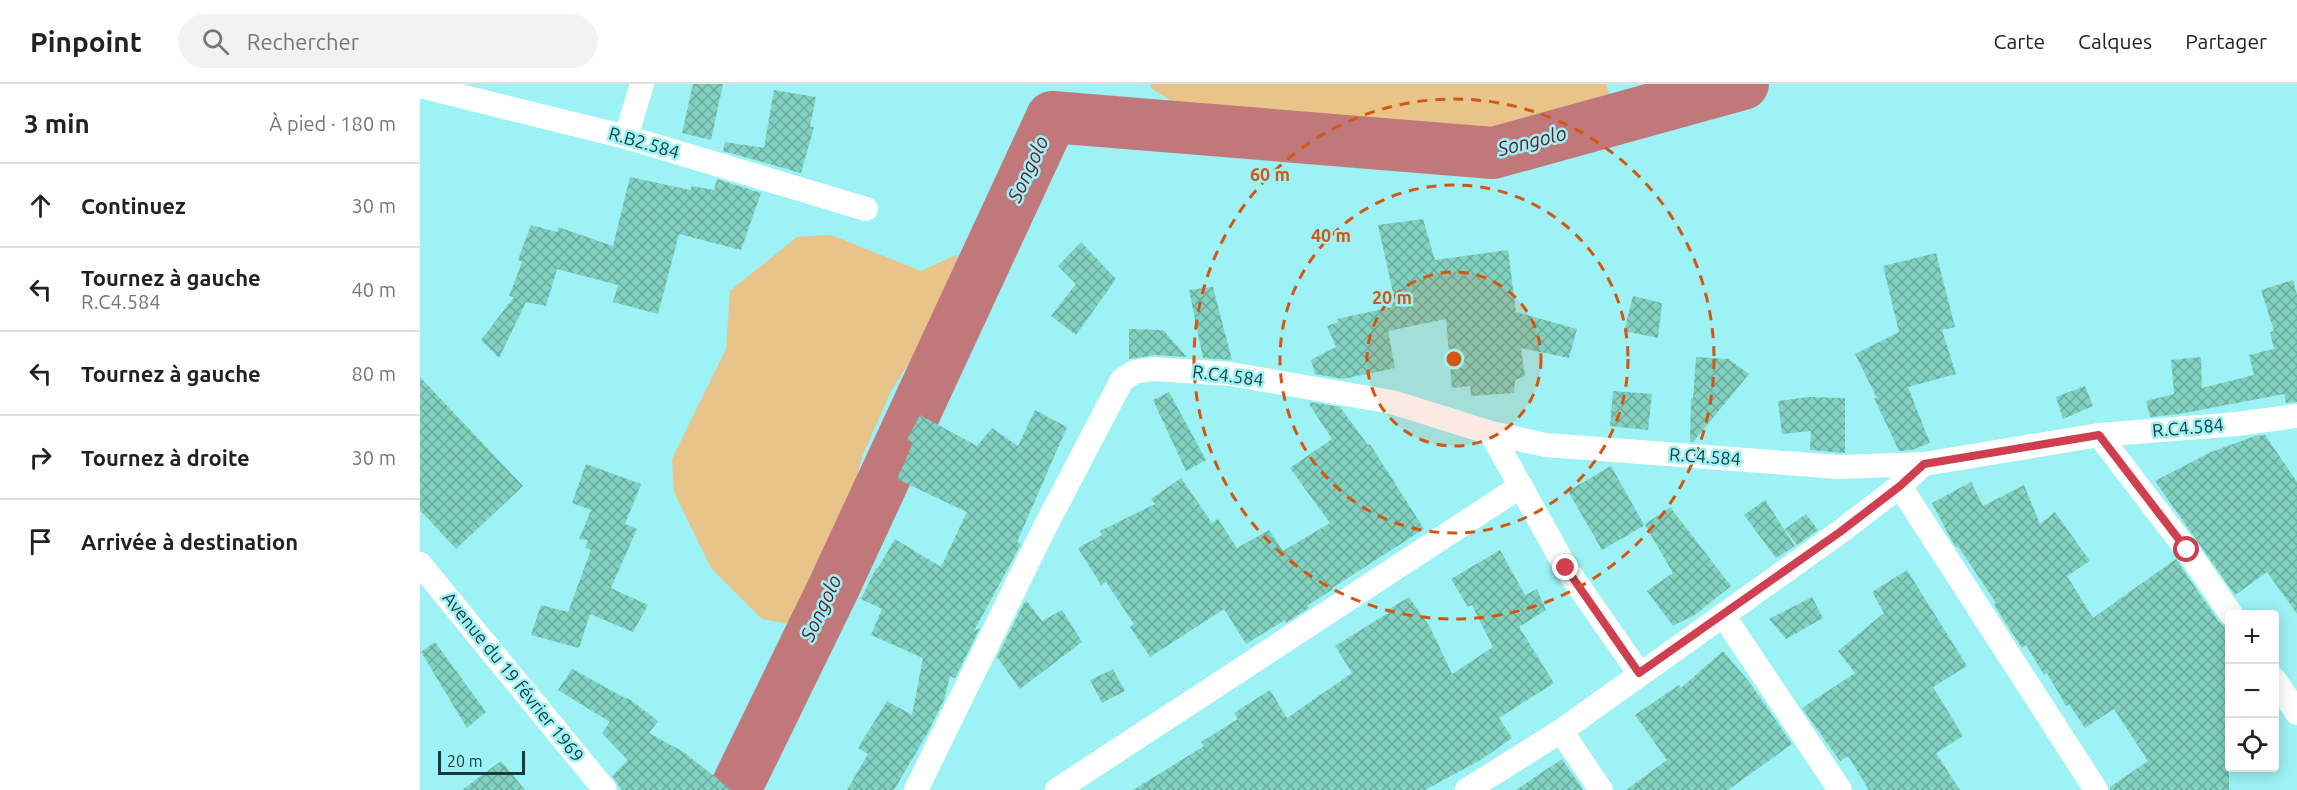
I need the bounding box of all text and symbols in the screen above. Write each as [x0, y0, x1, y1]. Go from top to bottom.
search box [178, 14, 598, 68]
icon: search [199, 25, 232, 58]
text: Pinpoint [30, 26, 142, 57]
text: Rechercher [247, 29, 359, 54]
text: Carte [1994, 29, 2045, 53]
text: Calques [2078, 29, 2152, 53]
text: Partager [2185, 29, 2267, 53]
text: 3 min [24, 109, 90, 138]
text: À pied · 180 m [269, 112, 396, 135]
water label: Songolo [1494, 121, 1569, 160]
street label: R.B2.584 [607, 122, 682, 162]
water label: Songolo [1002, 132, 1053, 206]
text: 60 m [1250, 164, 1290, 184]
icon: ahead [24, 189, 57, 222]
text: Continuez [81, 193, 186, 218]
text: 30 m [352, 194, 396, 217]
text: 40 m [1311, 225, 1351, 245]
text: Tournez à gauche [81, 265, 261, 290]
icon: left [24, 273, 57, 306]
text: 40 m [352, 278, 396, 301]
text: 20 m [1372, 287, 1412, 307]
text: R.C4.584 [81, 290, 161, 313]
centre of rings [1444, 349, 1464, 369]
icon: left [24, 357, 57, 390]
text: Tournez à gauche [81, 361, 261, 386]
street label: R.C4.584 [1191, 361, 1265, 389]
text: 80 m [352, 362, 396, 385]
street label: R.C4.584 [2151, 414, 2224, 440]
icon: right [24, 441, 57, 474]
street label: R.C4.584 [1669, 444, 1741, 468]
text: Tournez à droite [81, 445, 250, 470]
text: 30 m [352, 446, 396, 469]
icon: arrive [24, 525, 57, 558]
text: Arrivée à destination [81, 529, 298, 554]
route start [2173, 536, 2199, 562]
route end [1552, 554, 1578, 580]
water label: Songolo [795, 571, 846, 645]
street label: Avenue du 19 février 1969 [439, 588, 588, 765]
map controls [2225, 610, 2279, 772]
button: + [2225, 610, 2279, 664]
button: − [2225, 664, 2279, 718]
button: locate [2225, 718, 2279, 772]
scale bar [438, 748, 525, 776]
text: 20 m [447, 752, 483, 770]

